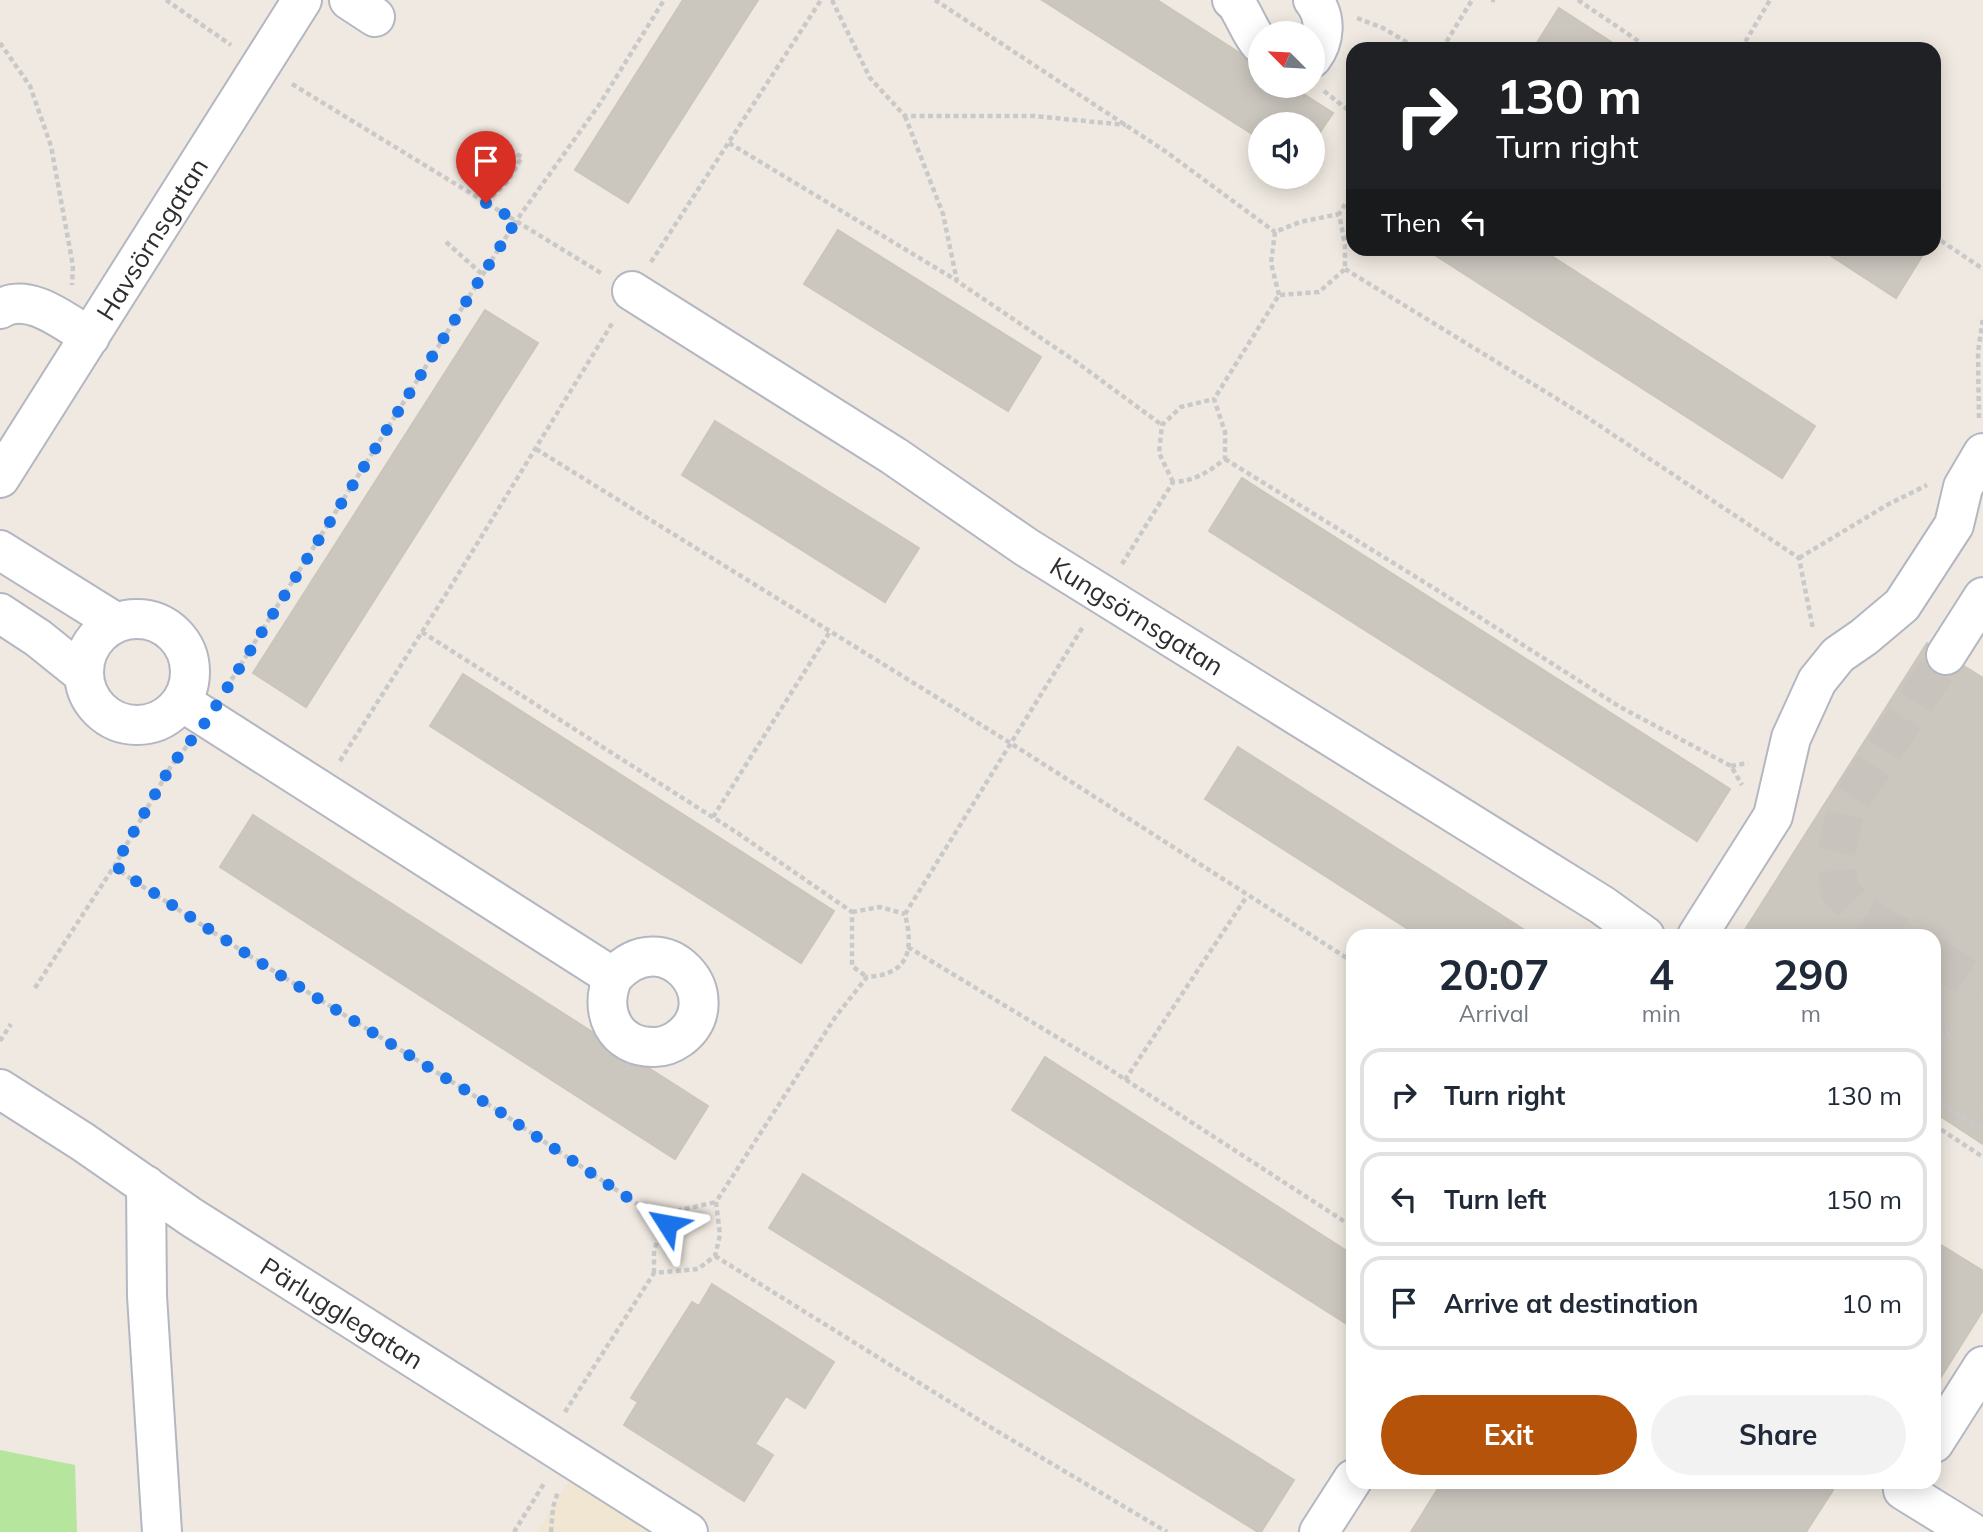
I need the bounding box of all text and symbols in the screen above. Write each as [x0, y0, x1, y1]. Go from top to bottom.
north arrow [1248, 21, 1325, 98]
map controls [1248, 21, 1325, 189]
text: 130 m [1496, 65, 1642, 126]
icon: right [1381, 70, 1472, 161]
button: sound [1248, 112, 1325, 189]
text: Turn right [1496, 126, 1639, 166]
pin [456, 131, 516, 203]
icon: arrive [467, 142, 505, 180]
street label: Havsörnsgatan [89, 152, 215, 326]
icon: left [1455, 203, 1493, 241]
text: Then [1381, 206, 1441, 239]
street label: Kungsörnsgatan [1044, 549, 1230, 683]
text: 20:07 [1438, 948, 1549, 1001]
text: 4 [1649, 948, 1674, 1001]
text: 290 [1773, 948, 1849, 1001]
text: Arrival [1459, 999, 1529, 1028]
text: min [1642, 999, 1681, 1028]
text: m [1801, 999, 1821, 1028]
icon: right [1385, 1076, 1423, 1114]
text: Turn right [1444, 1079, 1565, 1112]
text: 130 m [1826, 1079, 1902, 1112]
icon: left [1385, 1180, 1423, 1218]
text: Turn left [1444, 1183, 1546, 1216]
text: 150 m [1826, 1183, 1902, 1216]
position arrow [630, 1187, 704, 1261]
street label: Pärlugglegatan [254, 1250, 430, 1376]
icon: arrive [1385, 1284, 1423, 1322]
text: Arrive at destination [1444, 1287, 1699, 1320]
text: 10 m [1841, 1287, 1902, 1320]
button: Exit [1381, 1395, 1637, 1475]
button: Share [1651, 1395, 1906, 1475]

